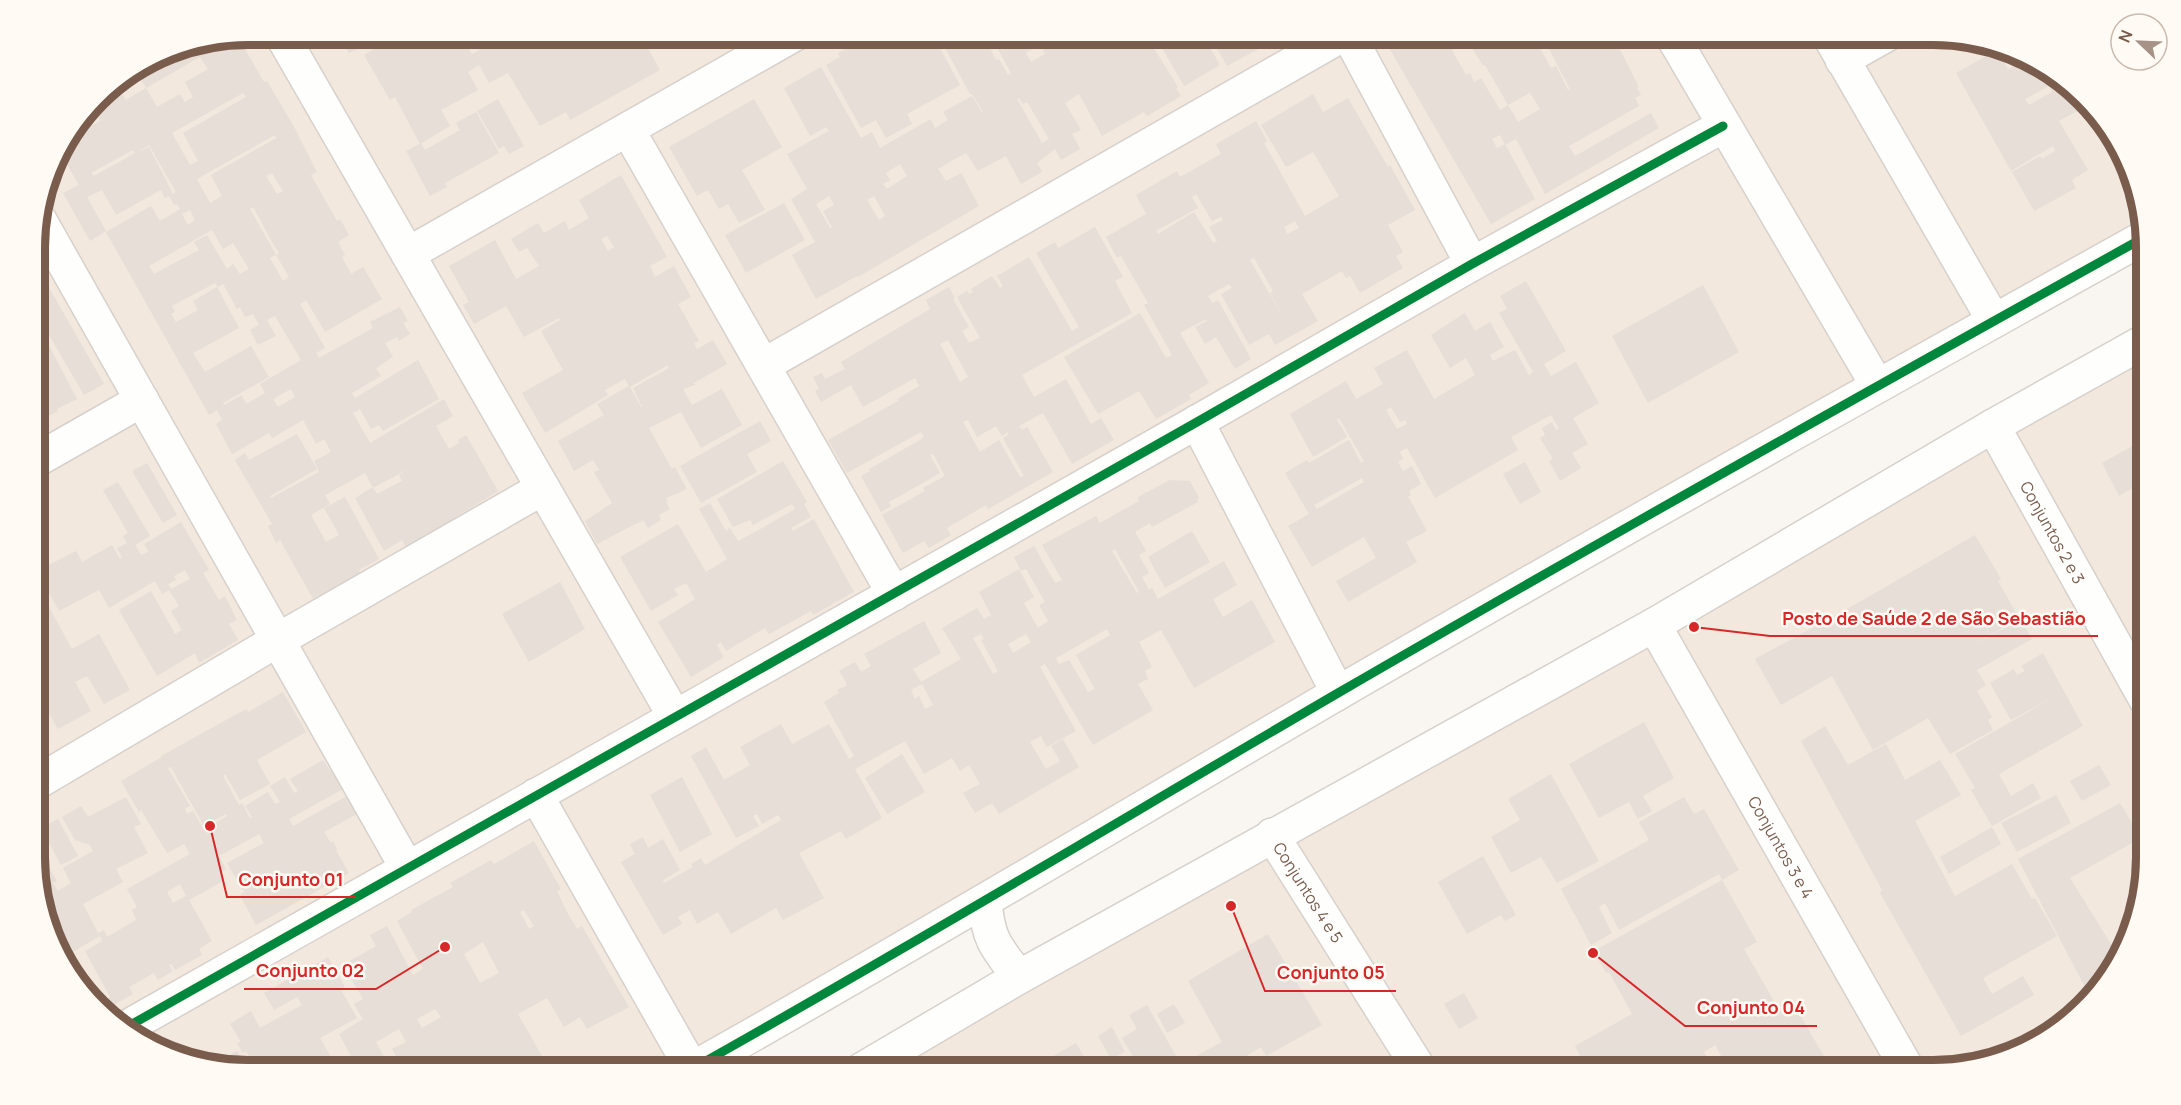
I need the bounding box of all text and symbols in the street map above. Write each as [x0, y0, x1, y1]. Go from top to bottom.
north arrow [2109, 12, 2169, 72]
text: N [2113, 27, 2138, 46]
street label: Conjuntos 2 e 3 [2015, 477, 2090, 588]
callout: Posto de Saúde 2 de São Sebastião [1770, 600, 2098, 636]
text: Posto de Saúde 2 de São Sebastião [1782, 606, 2086, 630]
street label: Conjuntos 3 e 4 [1743, 792, 1819, 903]
street label: Conjuntos 4 e 5 [1268, 838, 1348, 947]
callout: Conjunto 01 [227, 861, 356, 897]
text: Conjunto 01 [238, 867, 344, 891]
callout: Conjunto 02 [244, 953, 376, 989]
callout: Conjunto 05 [1265, 955, 1396, 991]
text: Conjunto 02 [256, 958, 364, 982]
text: Conjunto 05 [1277, 960, 1385, 984]
callout: Conjunto 04 [1685, 990, 1817, 1026]
text: Conjunto 04 [1697, 995, 1805, 1019]

